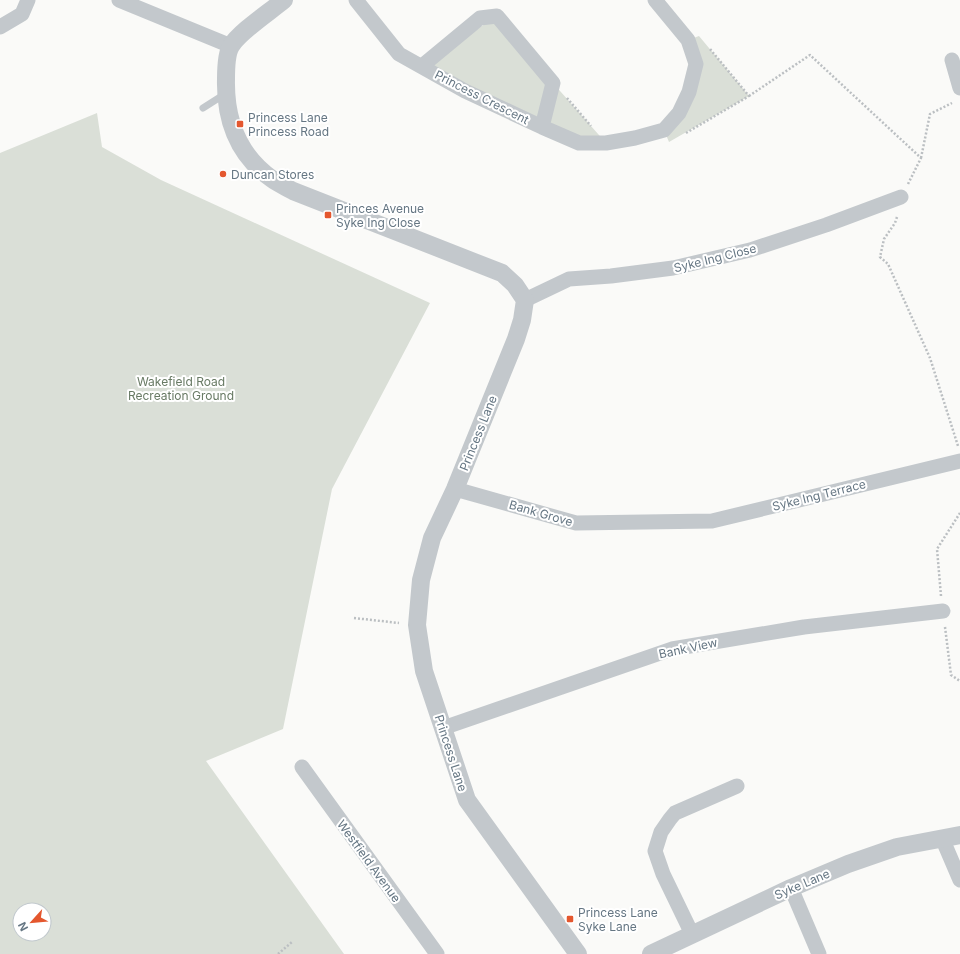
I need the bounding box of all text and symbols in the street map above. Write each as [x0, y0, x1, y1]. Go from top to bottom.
street label: Princess Crescent [432, 67, 532, 127]
place label: Princess Lane Princess Road [248, 110, 329, 139]
marker: Princess Lane Princess Road [235, 119, 245, 129]
place label: Duncan Stores [231, 167, 314, 182]
marker: Duncan Stores [218, 169, 228, 179]
place label: Princes Avenue Syke Ing Close [336, 201, 424, 230]
marker: Princes Avenue Syke Ing Close [323, 210, 333, 220]
street label: Syke Ing Close [672, 241, 758, 275]
park label: Wakefield Road Recreation Ground [128, 374, 234, 403]
street label: Princess Lane [456, 393, 500, 473]
street label: Syke Ing Terrace [771, 476, 867, 514]
street label: Bank Grove [508, 497, 574, 529]
street label: Bank View [657, 634, 719, 662]
street label: Princess Lane [432, 713, 470, 793]
street label: Westfield Avenue [334, 817, 404, 905]
street label: Syke Lane [772, 866, 832, 902]
north arrow [12, 902, 52, 942]
place label: Princess Lane Syke Lane [578, 905, 658, 934]
marker: Princess Lane Syke Lane [565, 914, 575, 924]
text: N [15, 920, 31, 933]

